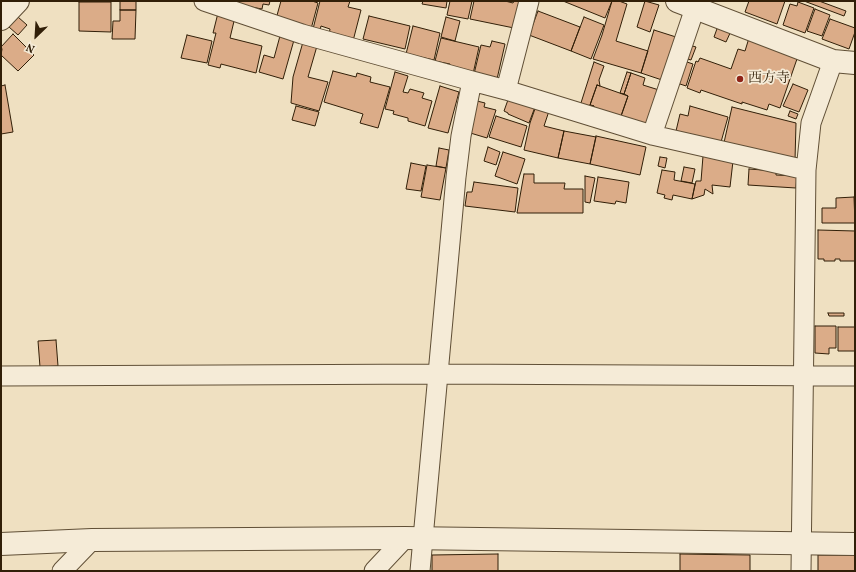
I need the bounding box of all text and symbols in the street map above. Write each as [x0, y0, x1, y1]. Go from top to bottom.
north arrow [16, 16, 56, 56]
text: N [24, 39, 38, 56]
place label: 西方寺 [748, 71, 790, 87]
marker: 西方寺 [735, 74, 745, 84]

